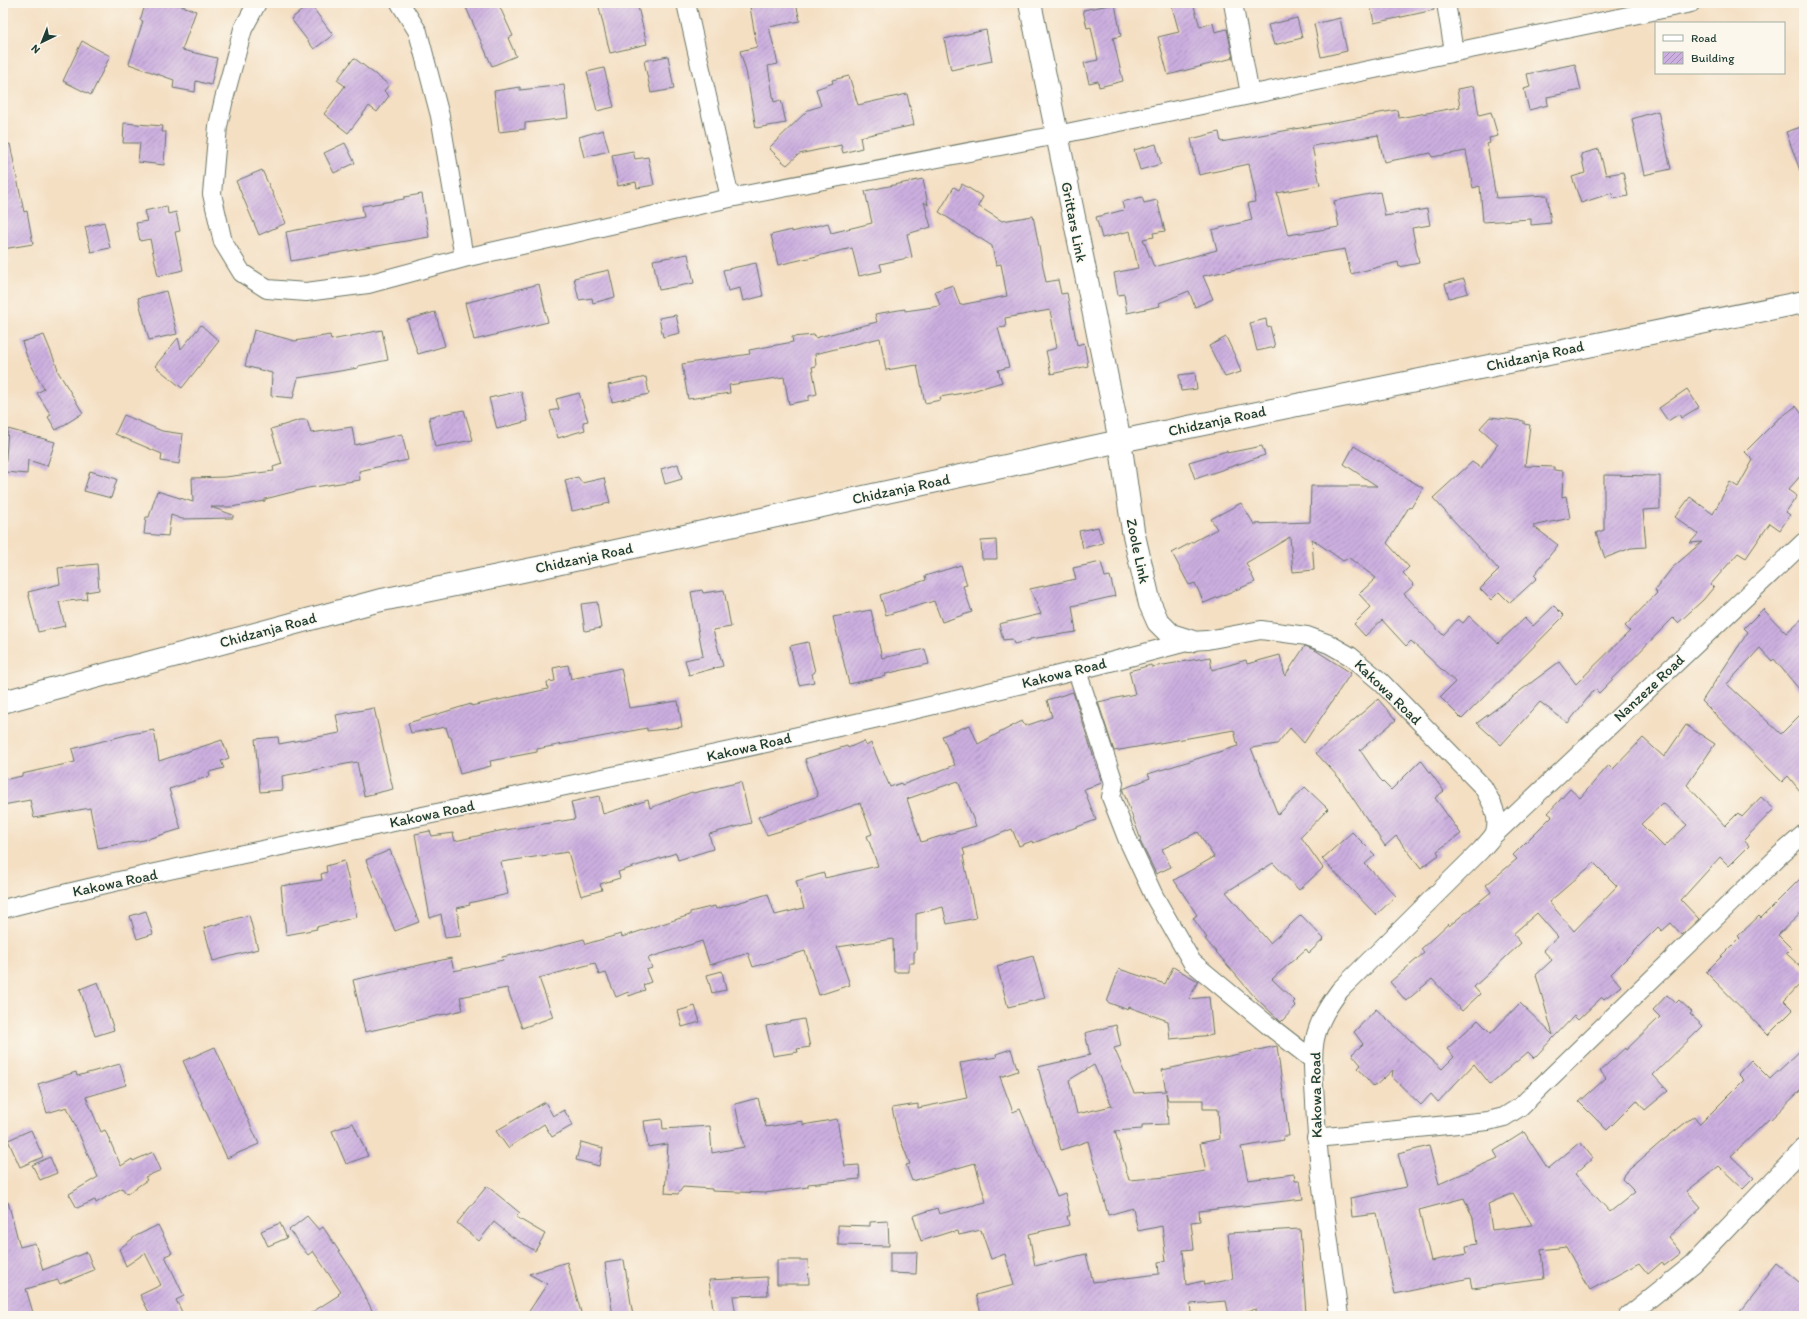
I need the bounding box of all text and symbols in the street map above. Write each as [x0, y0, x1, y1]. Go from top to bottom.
north arrow [22, 22, 62, 62]
legend [1655, 22, 1785, 74]
text: Road [1691, 31, 1717, 45]
text: N [28, 42, 43, 56]
text: Building [1691, 51, 1735, 65]
street label: Grittars Link [1057, 180, 1091, 264]
street label: Chidzanja Road [1484, 337, 1586, 375]
street label: Chidzanja Road [1166, 402, 1268, 440]
street label: Chidzanja Road [850, 470, 952, 508]
street label: Zoole Link [1122, 517, 1154, 585]
street label: Chidzanja Road [533, 539, 635, 577]
street label: Chidzanja Road [218, 608, 318, 652]
street label: Nanzeze Road [1610, 650, 1689, 725]
street label: Kakowa Road [1020, 654, 1108, 692]
street label: Kakowa Road [1351, 656, 1425, 728]
street label: Kakowa Road [705, 729, 793, 765]
street label: Kakowa Road [388, 796, 476, 832]
street label: Kakowa Road [71, 865, 159, 901]
street label: Kakowa Road [1306, 1052, 1326, 1138]

